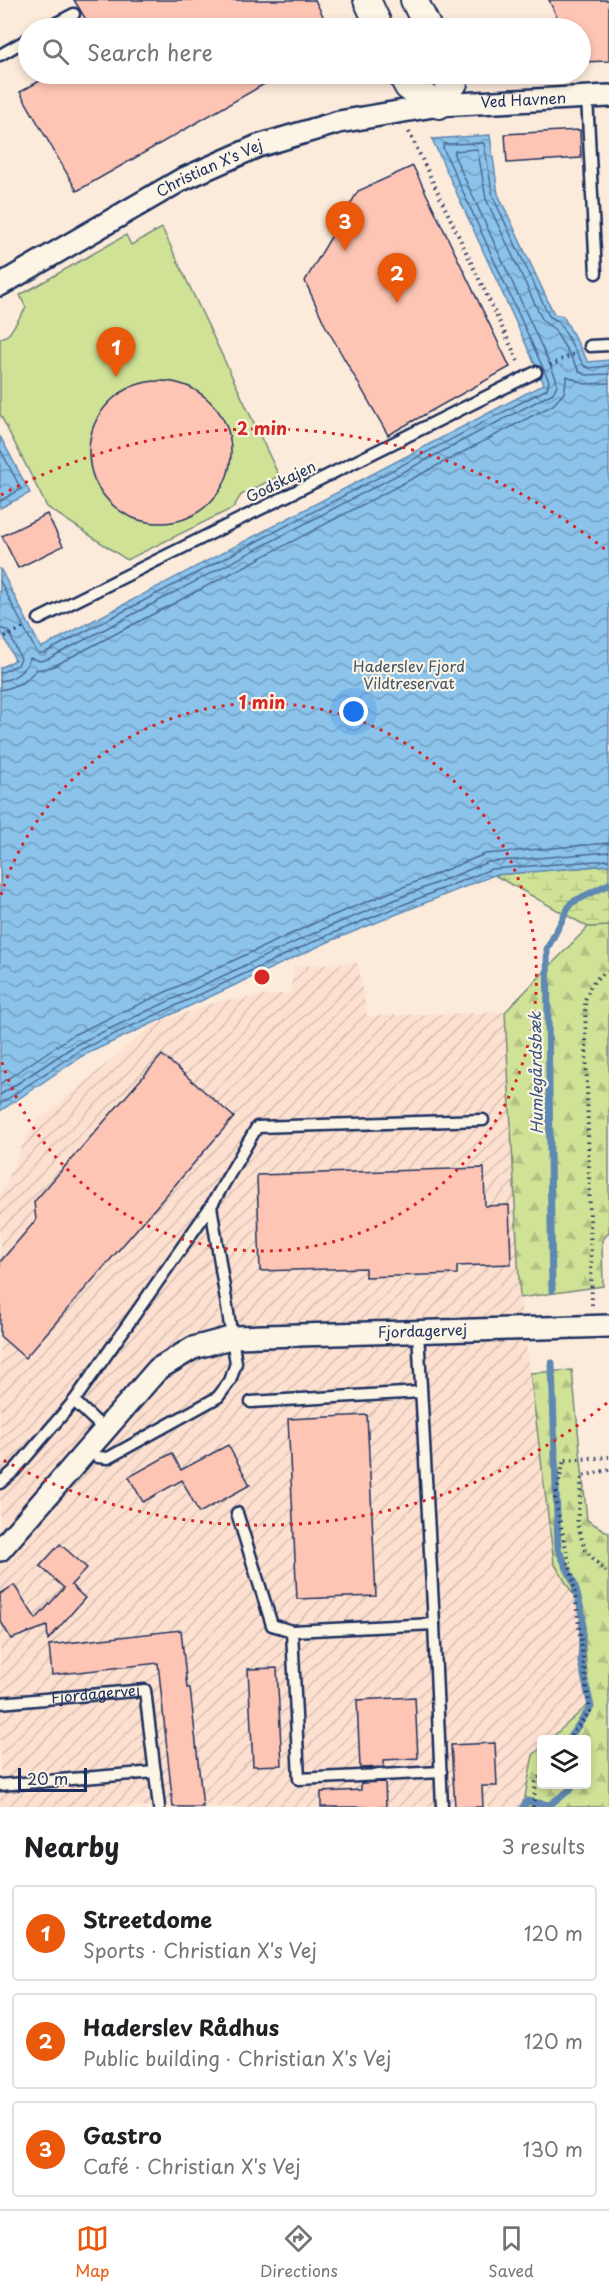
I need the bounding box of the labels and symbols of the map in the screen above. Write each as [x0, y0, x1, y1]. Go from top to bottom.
street label: Ved Havnen [480, 85, 567, 113]
street label: Christian X's Vej [151, 132, 265, 202]
pin: 3 [326, 202, 364, 251]
pin: 2 [378, 254, 416, 303]
pin: 1 [96, 328, 136, 377]
text: 2 min [237, 414, 287, 441]
street label: Godskajen [241, 454, 319, 508]
park label: Haderslev Fjord Vildtreservat [353, 654, 465, 694]
text: 1 min [239, 688, 285, 715]
your location [339, 697, 368, 726]
centre of rings [252, 967, 272, 987]
water label: Humlegårdsbæk [522, 1010, 548, 1135]
street label: Fjordagervej [377, 1317, 467, 1343]
street label: Fjordagervej [50, 1677, 141, 1708]
scale bar [18, 1765, 87, 1792]

